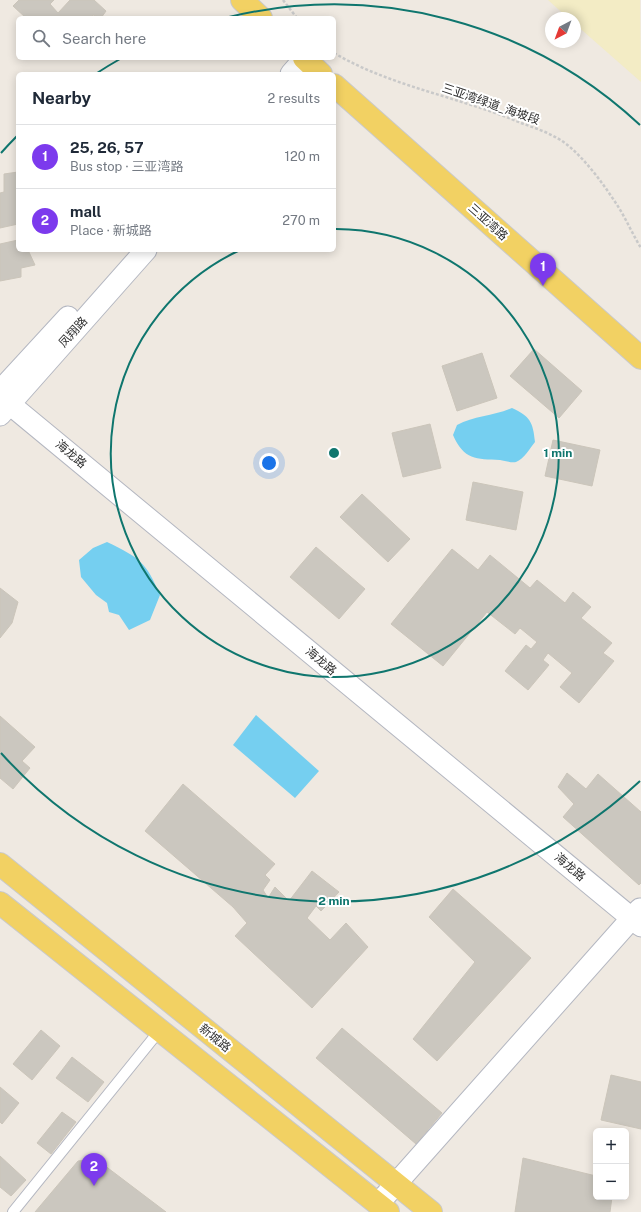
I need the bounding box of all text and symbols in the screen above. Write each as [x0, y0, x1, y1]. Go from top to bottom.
north arrow [545, 12, 581, 48]
search box [16, 16, 336, 60]
icon: search [30, 27, 52, 49]
text: Search here [62, 30, 146, 47]
street label: 三亚湾绿道_海坡段 [440, 81, 542, 127]
text: Nearby [32, 88, 91, 108]
text: 2 results [268, 91, 320, 106]
text: 25, 26, 57 [70, 139, 144, 156]
text: 1 [42, 149, 48, 164]
text: 120 m [285, 149, 320, 164]
text: Bus stop · 三亚湾路 [70, 159, 184, 174]
street label: 三亚湾路 [465, 201, 511, 243]
text: mall [70, 203, 102, 220]
text: 2 [41, 213, 49, 228]
text: 270 m [282, 213, 320, 228]
text: Place · 新城路 [70, 223, 152, 238]
pin: 1 [530, 253, 556, 286]
street label: 凤翔路 [56, 314, 90, 350]
street label: 海龙路 [53, 437, 89, 471]
centre of rings [327, 446, 341, 460]
text: 1 min [544, 446, 572, 460]
your location [259, 453, 279, 473]
street label: 海龙路 [303, 644, 339, 678]
street label: 海龙路 [552, 850, 588, 884]
text: 2 min [318, 894, 350, 908]
street label: 新城路 [197, 1021, 233, 1055]
map controls [593, 1128, 629, 1200]
button: + [593, 1128, 629, 1164]
pin: 2 [81, 1153, 107, 1186]
button: − [593, 1164, 629, 1200]

